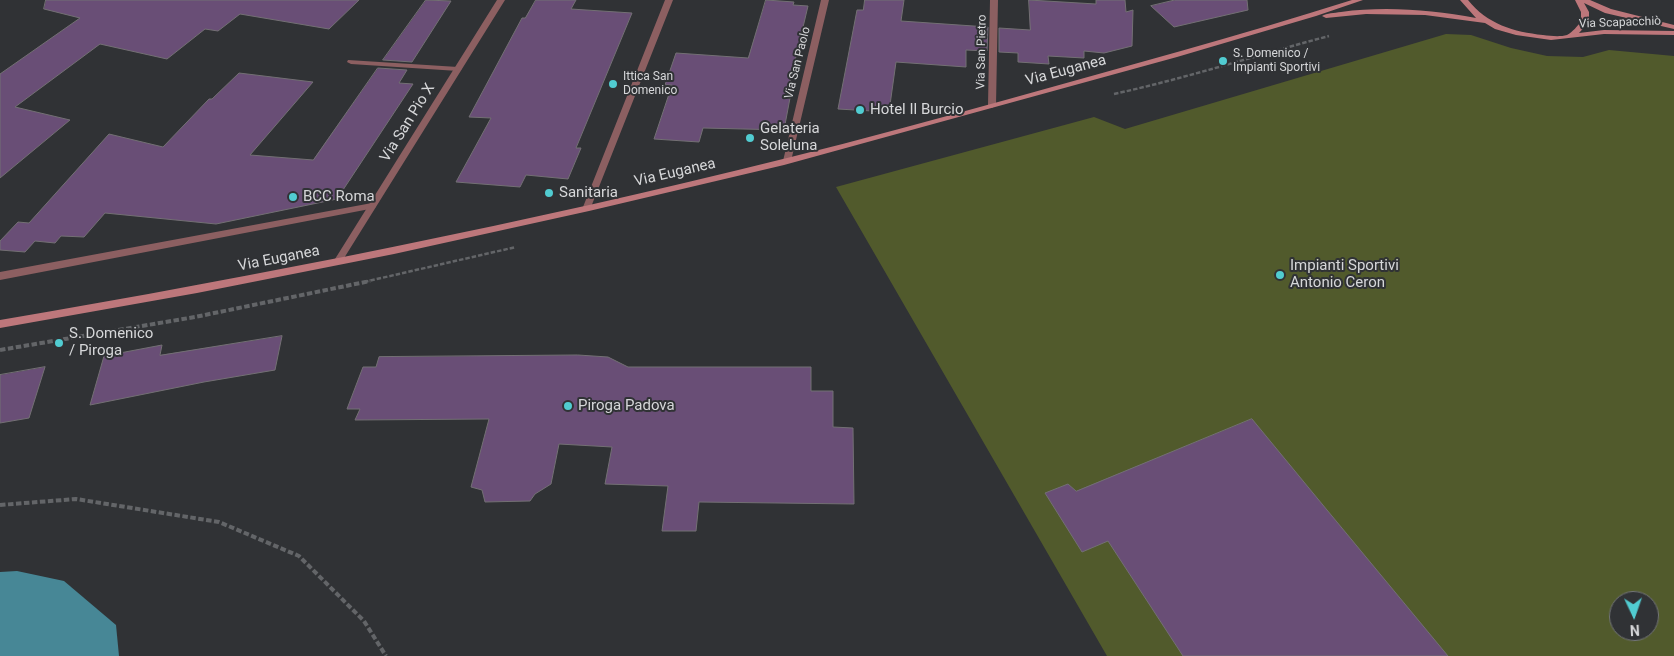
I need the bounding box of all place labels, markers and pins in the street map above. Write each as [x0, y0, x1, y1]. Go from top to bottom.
place label: S. Domenico / Impianti Sportivi [1233, 47, 1320, 75]
marker: S. Domenico / Impianti Sportivi [1217, 55, 1229, 67]
place label: Ittica San Domenico [623, 70, 677, 98]
marker: Ittica San Domenico [607, 78, 619, 90]
place label: Hotel Il Burcio [870, 101, 964, 119]
marker: Hotel Il Burcio [854, 104, 866, 116]
place label: Gelateria Soleluna [760, 120, 820, 155]
marker: Gelateria Soleluna [744, 132, 756, 144]
place label: Sanitaria [559, 184, 618, 202]
marker: Sanitaria [543, 187, 555, 199]
place label: BCC Roma [303, 188, 375, 206]
marker: BCC Roma [287, 191, 299, 203]
place label: Impianti Sportivi Antonio Ceron [1290, 257, 1399, 292]
marker: Impianti Sportivi Antonio Ceron [1274, 269, 1286, 281]
place label: S. Domenico / Piroga [69, 325, 153, 360]
marker: S. Domenico / Piroga [53, 337, 65, 349]
place label: Piroga Padova [578, 397, 675, 415]
marker: Piroga Padova [562, 400, 574, 412]

